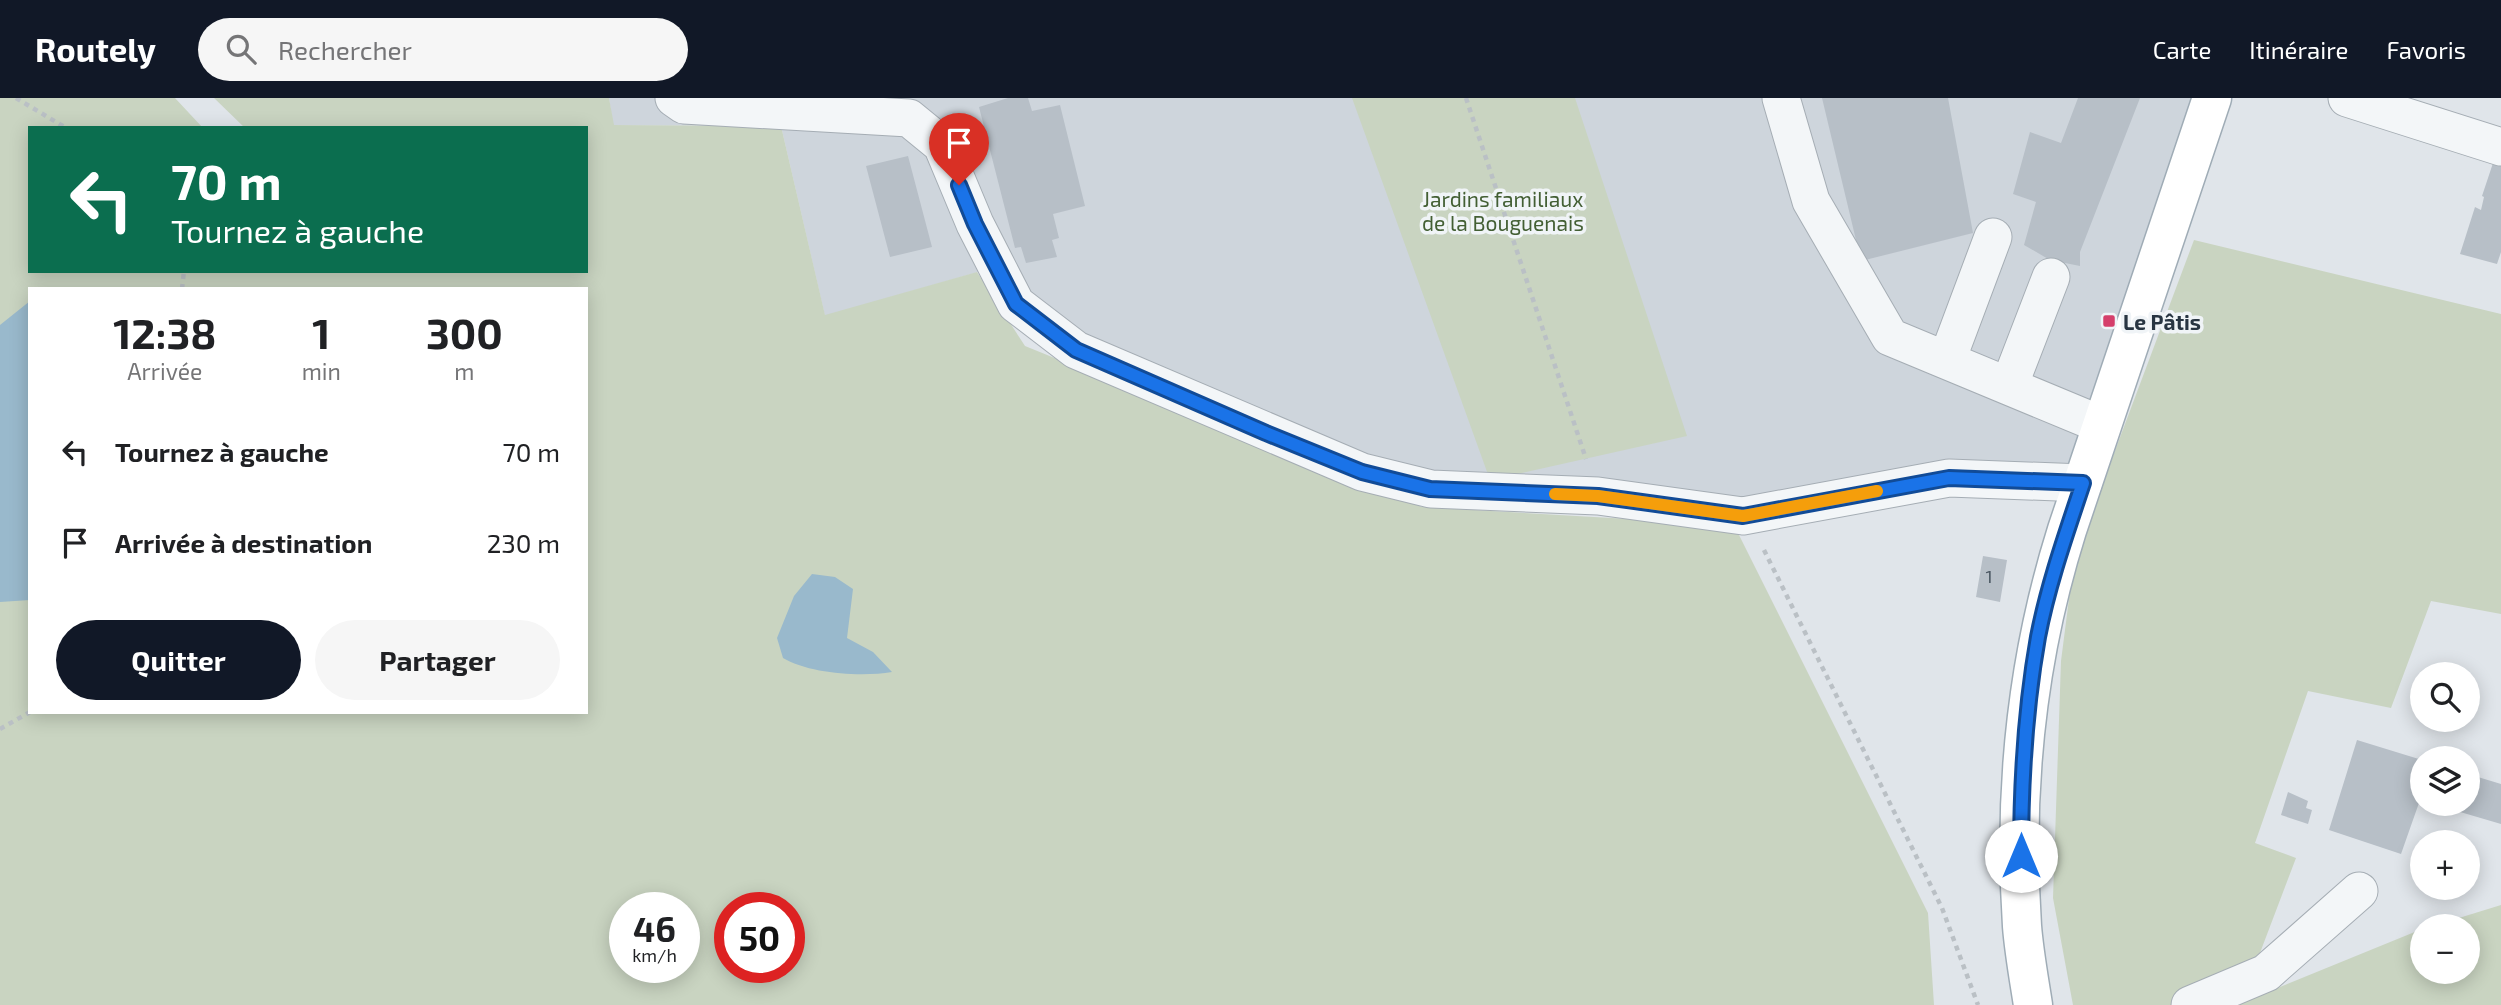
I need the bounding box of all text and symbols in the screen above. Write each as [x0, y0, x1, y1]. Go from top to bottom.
search box [198, 18, 688, 81]
text: Routely [35, 29, 156, 69]
icon: search [222, 30, 260, 68]
text: Rechercher [278, 34, 412, 65]
text: Carte [2153, 35, 2211, 64]
text: Itinéraire [2249, 35, 2348, 64]
text: Favoris [2386, 35, 2466, 64]
pin [929, 113, 989, 185]
icon: arrive [940, 124, 978, 162]
text: 70 m [171, 151, 282, 210]
icon: left [56, 154, 147, 245]
park label: Jardins familiaux de la Bouguenais [1422, 186, 1584, 235]
text: Tournez à gauche [171, 211, 424, 249]
text: 12:38 [113, 307, 216, 357]
text: 1 [312, 307, 330, 357]
text: 300 [426, 307, 503, 357]
place label: Le Pâtis [2123, 309, 2201, 334]
marker: Le Pâtis [2101, 313, 2117, 329]
text: Arrivée [127, 357, 202, 385]
text: min [302, 357, 341, 385]
text: m [454, 357, 475, 385]
icon: left [56, 433, 94, 471]
text: Tournez à gauche [115, 436, 329, 467]
text: 70 m [502, 436, 560, 467]
icon: arrive [56, 524, 94, 562]
text: Arrivée à destination [115, 527, 372, 558]
text: 230 m [487, 527, 560, 558]
house number: 1 [1985, 565, 1993, 587]
button: Quitter [56, 620, 301, 700]
button: Partager [315, 620, 560, 700]
map controls [2410, 662, 2480, 984]
button: search [2410, 662, 2480, 732]
button: layers [2410, 746, 2480, 816]
position arrow [1984, 819, 2058, 893]
button: + [2410, 830, 2480, 900]
speed limit sign: 50 [714, 892, 805, 983]
text: 46 [633, 907, 676, 949]
button: − [2410, 914, 2480, 984]
text: km/h [632, 944, 677, 966]

